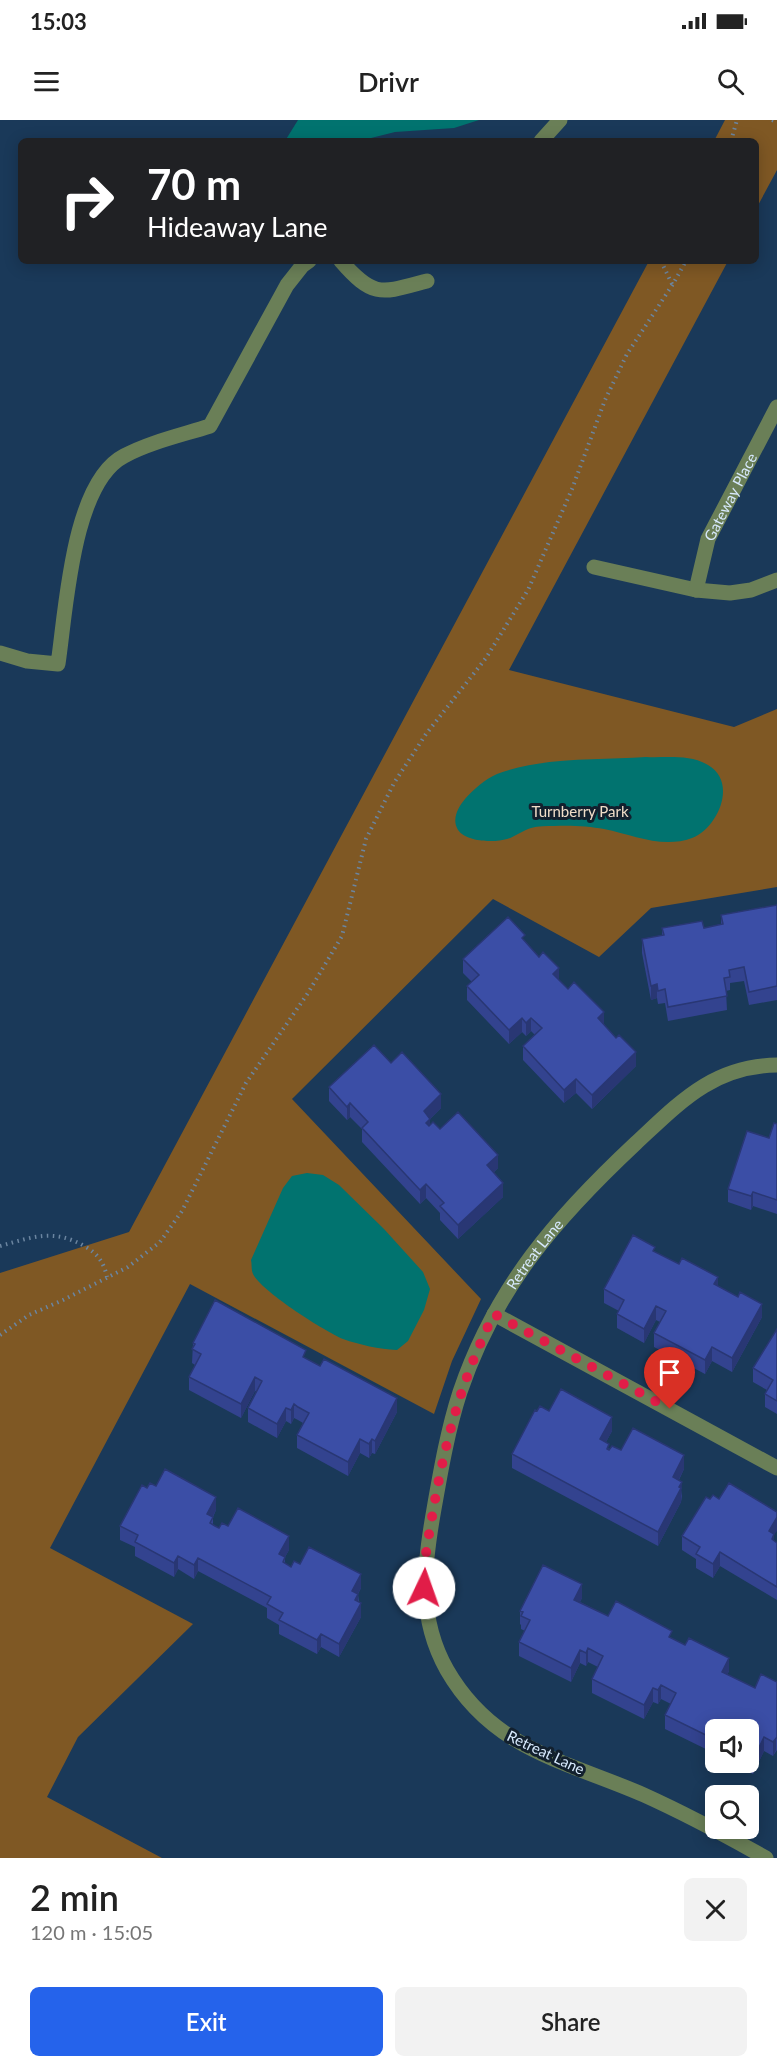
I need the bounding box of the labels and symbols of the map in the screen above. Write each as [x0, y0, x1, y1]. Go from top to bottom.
street label: Gateway Place [700, 450, 760, 544]
park label: Turnberry Park [531, 802, 629, 820]
street label: Retreat Lane [502, 1215, 567, 1292]
pin [644, 1347, 695, 1409]
position arrow [392, 1556, 456, 1620]
street label: Retreat Lane [504, 1726, 588, 1778]

